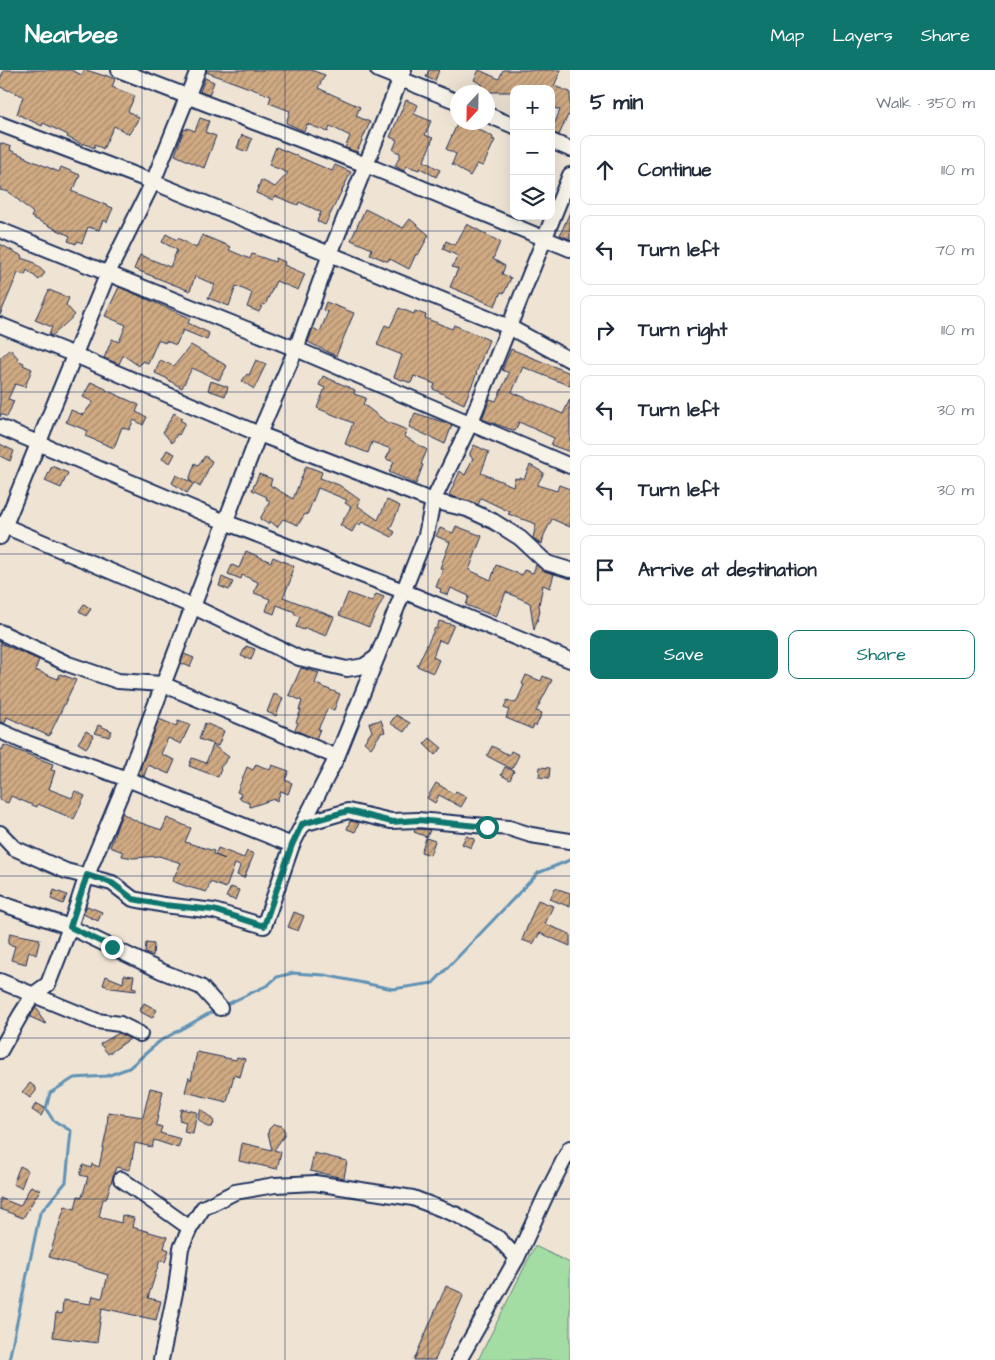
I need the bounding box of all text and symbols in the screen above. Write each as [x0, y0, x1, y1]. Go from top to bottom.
text: Nearbee [25, 18, 118, 52]
text: Map [770, 23, 804, 48]
text: Layers [832, 23, 893, 48]
text: Share [921, 23, 970, 48]
north arrow [450, 85, 495, 130]
map controls [510, 85, 555, 220]
button: + [510, 85, 555, 130]
text: 5 min [590, 88, 643, 117]
text: Walk · 350 m [876, 92, 975, 114]
button: − [510, 130, 555, 175]
icon: ahead [591, 156, 619, 184]
text: Continue [638, 157, 712, 184]
text: 110 m [941, 159, 974, 181]
button: layers [510, 175, 555, 220]
icon: left [591, 236, 619, 264]
text: Turn left [638, 237, 719, 264]
text: 70 m [935, 239, 974, 261]
icon: right [591, 316, 619, 344]
text: Turn right [638, 317, 727, 344]
text: 110 m [941, 319, 974, 341]
icon: left [591, 396, 619, 424]
text: Turn left [638, 397, 719, 424]
text: 30 m [937, 399, 974, 421]
icon: left [591, 476, 619, 504]
text: Turn left [638, 477, 719, 504]
text: 30 m [937, 479, 974, 501]
icon: arrive [591, 556, 619, 584]
text: Arrive at destination [638, 557, 817, 584]
button: Save [590, 630, 778, 679]
button: Share [788, 630, 975, 679]
route start [476, 816, 499, 839]
route end [101, 936, 124, 959]

